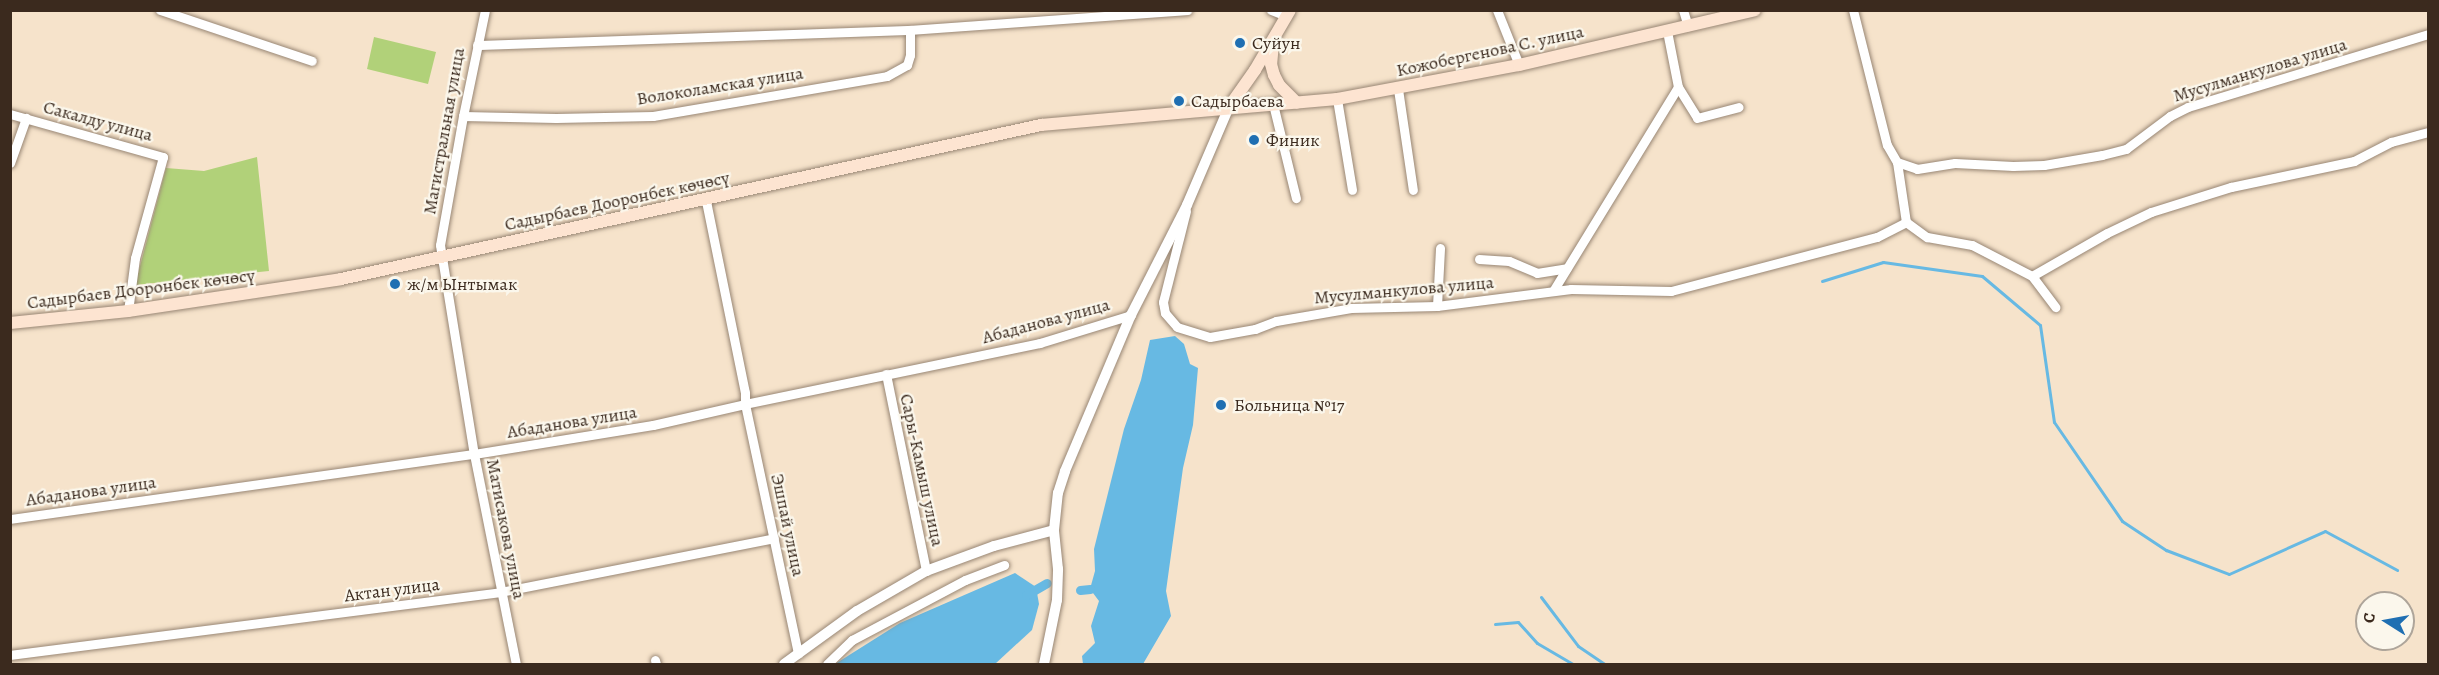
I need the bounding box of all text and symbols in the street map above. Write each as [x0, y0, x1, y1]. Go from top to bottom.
street label: Кожобергенова С. улица [1394, 21, 1586, 81]
place label: Суйун [1252, 32, 1300, 54]
street label: Мусулманкулова улица [2171, 33, 2349, 107]
marker: Суйун [1233, 36, 1247, 50]
street label: Магистральная улица [419, 46, 469, 216]
street label: Волоколамская улица [635, 62, 805, 110]
place label: Садырбаева [1191, 90, 1284, 112]
marker: Садырбаева [1172, 94, 1186, 108]
street label: Сакалду улица [41, 96, 155, 146]
place label: Финик [1266, 129, 1320, 151]
marker: Финик [1247, 133, 1261, 147]
street label: Садырбаев Дооронбек көчөсү [503, 167, 731, 235]
street label: Садырбаев Дооронбек көчөсү [26, 264, 256, 314]
street label: Мусулманкулова улица [1313, 271, 1495, 309]
place label: ж/м Ынтымак [407, 273, 517, 295]
marker: ж/м Ынтымак [388, 277, 402, 291]
street label: Абаданова улица [980, 294, 1112, 348]
street label: Сары-Камыш улица [895, 392, 949, 548]
place label: Больница №17 [1234, 394, 1344, 416]
marker: Больница №17 [1212, 396, 1230, 414]
street label: Абаданова улица [506, 401, 638, 443]
street label: Матисакова улица [482, 457, 530, 601]
street label: Абаданова улица [25, 471, 157, 511]
street label: Эшпай улица [767, 472, 809, 578]
street label: Актан улица [343, 573, 441, 607]
north arrow [2355, 591, 2415, 651]
text: С [2358, 611, 2381, 625]

